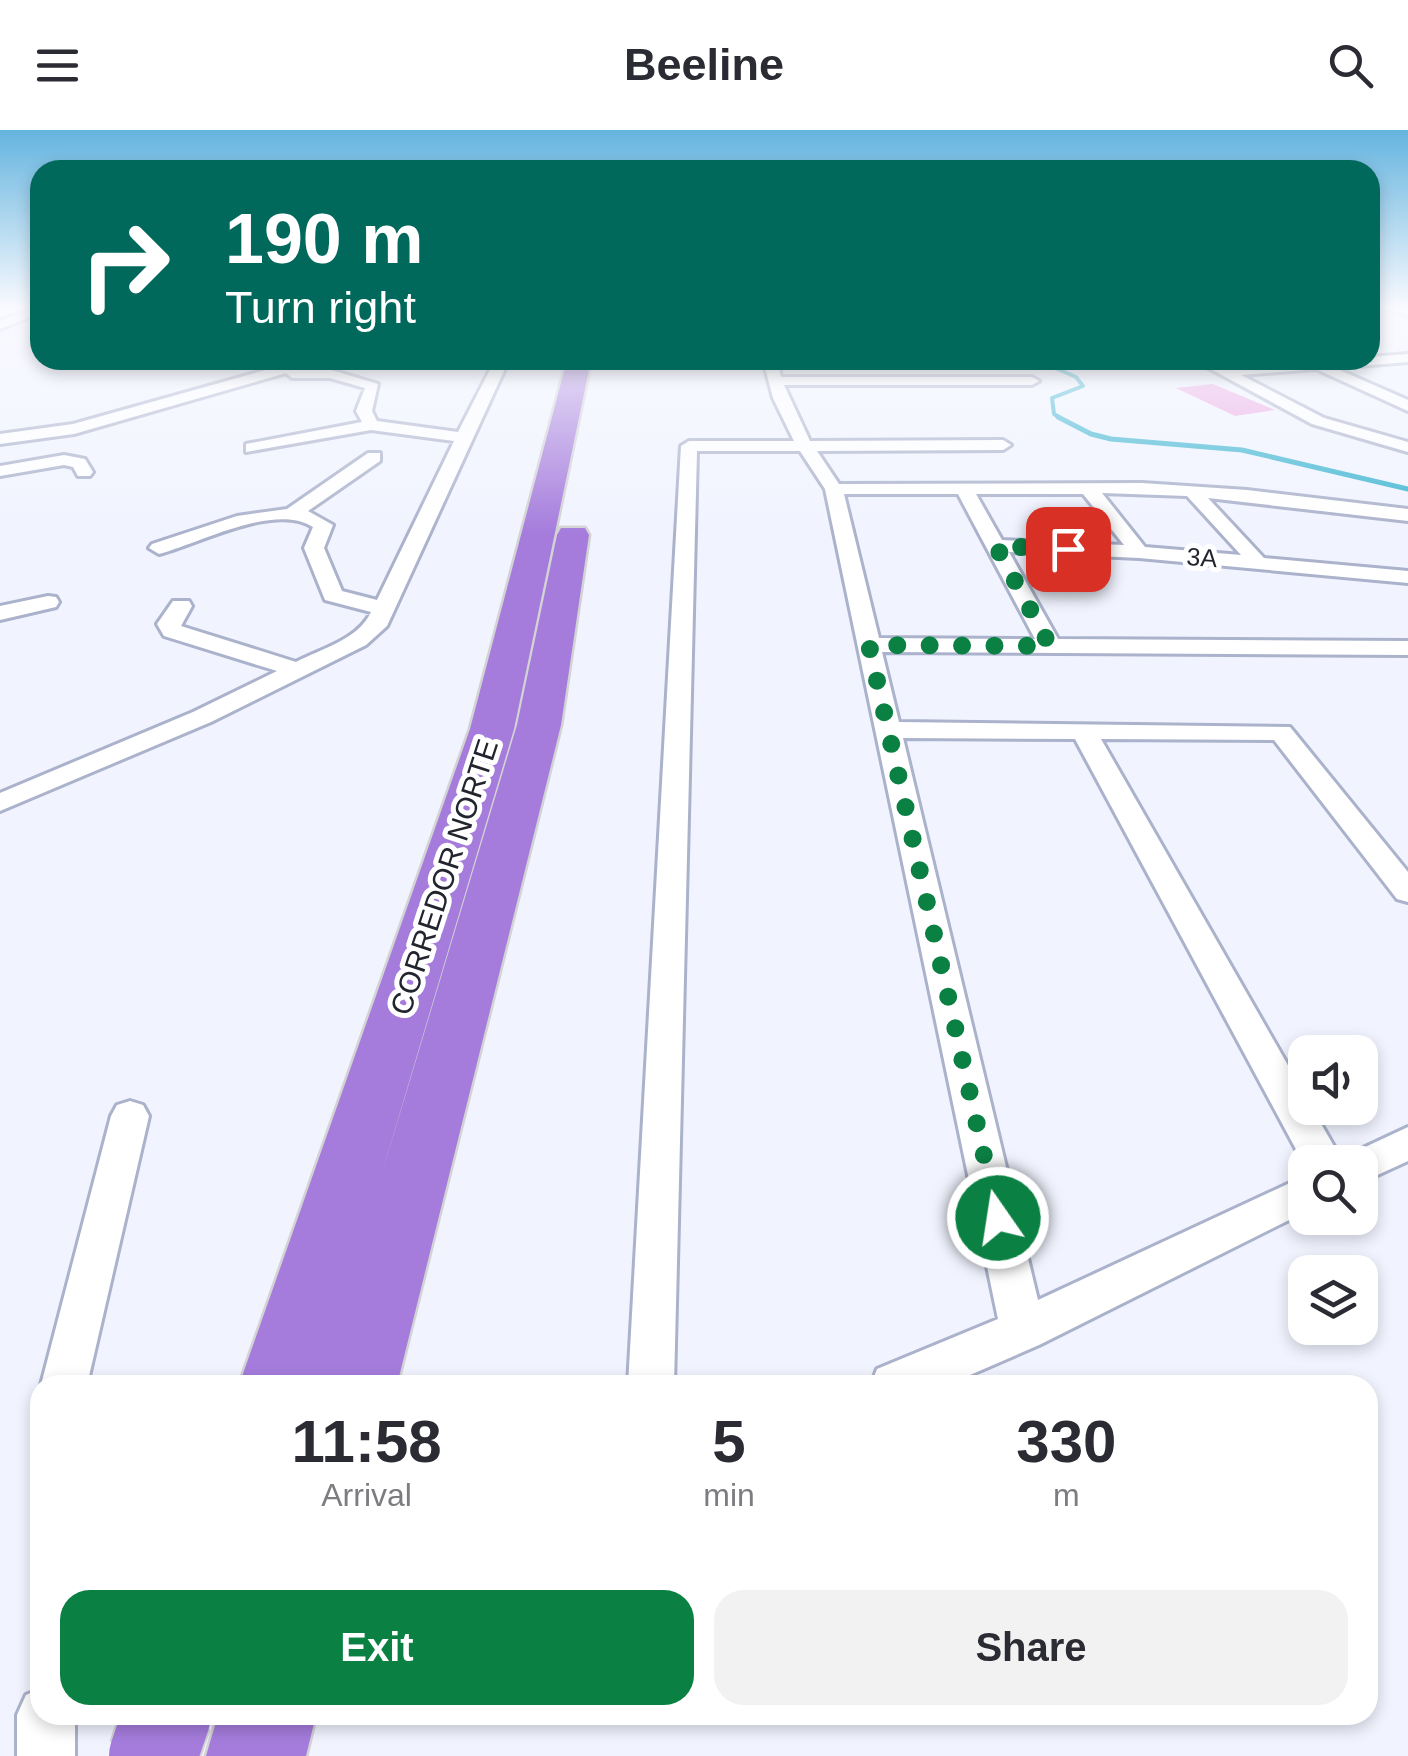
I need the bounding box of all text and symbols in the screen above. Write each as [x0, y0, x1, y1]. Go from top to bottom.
icon: menu [30, 38, 85, 93]
icon: search [1323, 38, 1378, 93]
text: Beeline [624, 39, 784, 90]
icon: right [60, 200, 190, 330]
text: 190 m [225, 200, 423, 278]
text: Turn right [225, 282, 416, 333]
pin [1026, 507, 1111, 592]
icon: arrive [1041, 522, 1096, 577]
street label: 3A [1186, 542, 1219, 572]
street label: CORREDOR NORTE [384, 735, 504, 1019]
map controls [1288, 1035, 1378, 1345]
button: sound [1288, 1035, 1378, 1125]
button: search [1288, 1145, 1378, 1235]
position arrow [946, 1166, 1050, 1270]
button: layers [1288, 1255, 1378, 1345]
text: 11:58 [292, 1408, 442, 1475]
text: 5 [712, 1408, 746, 1475]
text: 330 [1016, 1408, 1116, 1475]
text: Arrival [321, 1477, 412, 1513]
text: min [703, 1477, 755, 1513]
text: m [1053, 1477, 1080, 1513]
button: Exit [60, 1590, 694, 1705]
button: Share [714, 1590, 1348, 1705]

